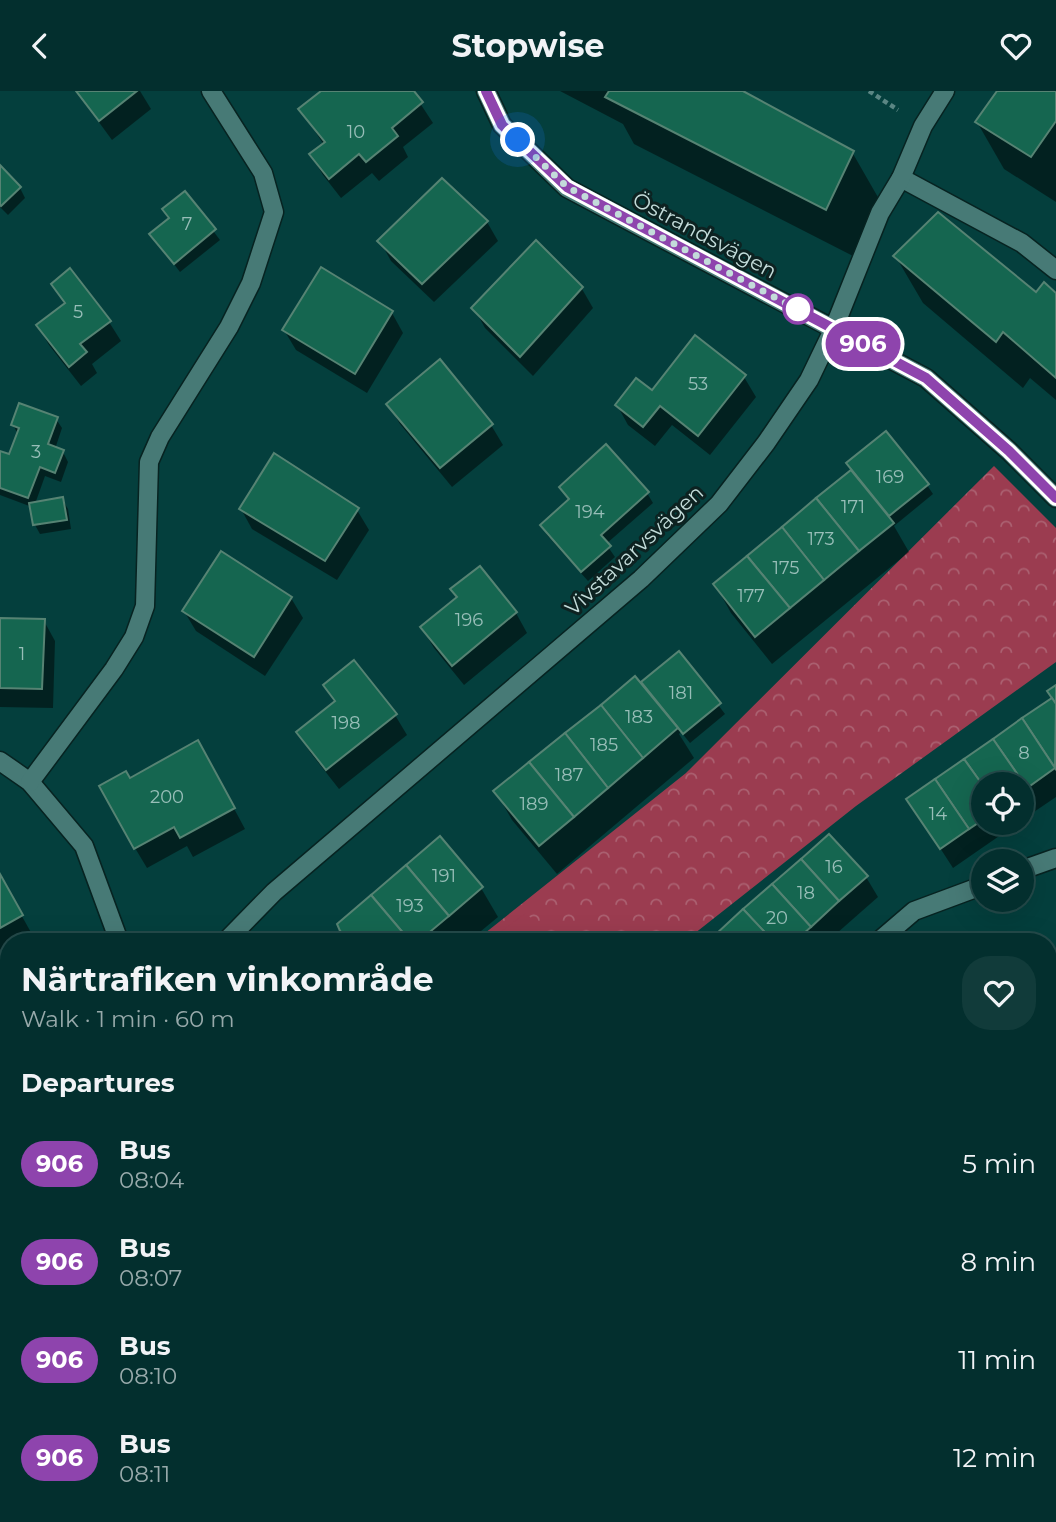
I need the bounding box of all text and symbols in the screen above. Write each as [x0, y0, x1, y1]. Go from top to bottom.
text: Stopwise [451, 26, 605, 65]
icon: back [21, 27, 59, 65]
icon: heart [997, 27, 1035, 65]
house number: 10 [347, 121, 365, 143]
your location [500, 122, 535, 157]
street label: Östrandsvägen [629, 187, 781, 283]
house number: 7 [182, 213, 192, 235]
unlabelled marker [783, 294, 813, 324]
house number: 5 [73, 301, 83, 323]
line badge: 906 [823, 321, 903, 367]
text: 906 [840, 329, 886, 358]
house number: 53 [688, 373, 708, 395]
house number: 3 [31, 441, 41, 463]
house number: 169 [876, 466, 904, 488]
street label: Vivstavarvsvägen [560, 480, 708, 620]
house number: 171 [841, 496, 865, 518]
house number: 194 [575, 501, 605, 523]
house number: 173 [807, 528, 835, 550]
house number: 175 [773, 557, 799, 579]
house number: 177 [737, 585, 765, 607]
house number: 196 [455, 609, 483, 631]
house number: 1 [19, 643, 25, 665]
house number: 181 [669, 682, 693, 704]
house number: 183 [625, 706, 653, 728]
house number: 198 [332, 712, 360, 734]
house number: 185 [590, 734, 618, 756]
house number: 8 [1018, 742, 1030, 764]
house number: 187 [555, 764, 583, 786]
map controls [971, 772, 1034, 912]
button: locate [971, 772, 1034, 835]
house number: 200 [150, 786, 184, 808]
house number: 189 [520, 793, 549, 815]
house number: 14 [929, 803, 947, 825]
button: layers [971, 849, 1034, 912]
house number: 16 [825, 856, 843, 878]
house number: 191 [432, 865, 456, 887]
house number: 18 [797, 882, 815, 904]
house number: 193 [396, 895, 424, 917]
house number: 20 [766, 907, 788, 929]
button: heart [962, 956, 1036, 1030]
text: Närtrafiken vinkområde [21, 959, 434, 999]
text: Walk · 1 min · 60 m [21, 1005, 235, 1033]
text: Departures [21, 1067, 175, 1099]
text: Bus [119, 1134, 171, 1166]
text: 5 min [962, 1148, 1036, 1180]
text: 906 [36, 1149, 83, 1178]
text: 08:04 [119, 1166, 184, 1194]
text: Bus [119, 1232, 171, 1264]
text: 8 min [960, 1246, 1036, 1278]
text: 906 [36, 1247, 83, 1276]
text: 08:07 [119, 1264, 182, 1292]
text: Bus [119, 1330, 171, 1362]
text: 11 min [958, 1344, 1036, 1376]
text: 906 [36, 1345, 83, 1374]
text: 08:10 [119, 1362, 177, 1390]
text: Bus [119, 1428, 171, 1460]
text: 12 min [953, 1442, 1036, 1474]
text: 906 [36, 1443, 83, 1472]
text: 08:11 [119, 1460, 170, 1488]

